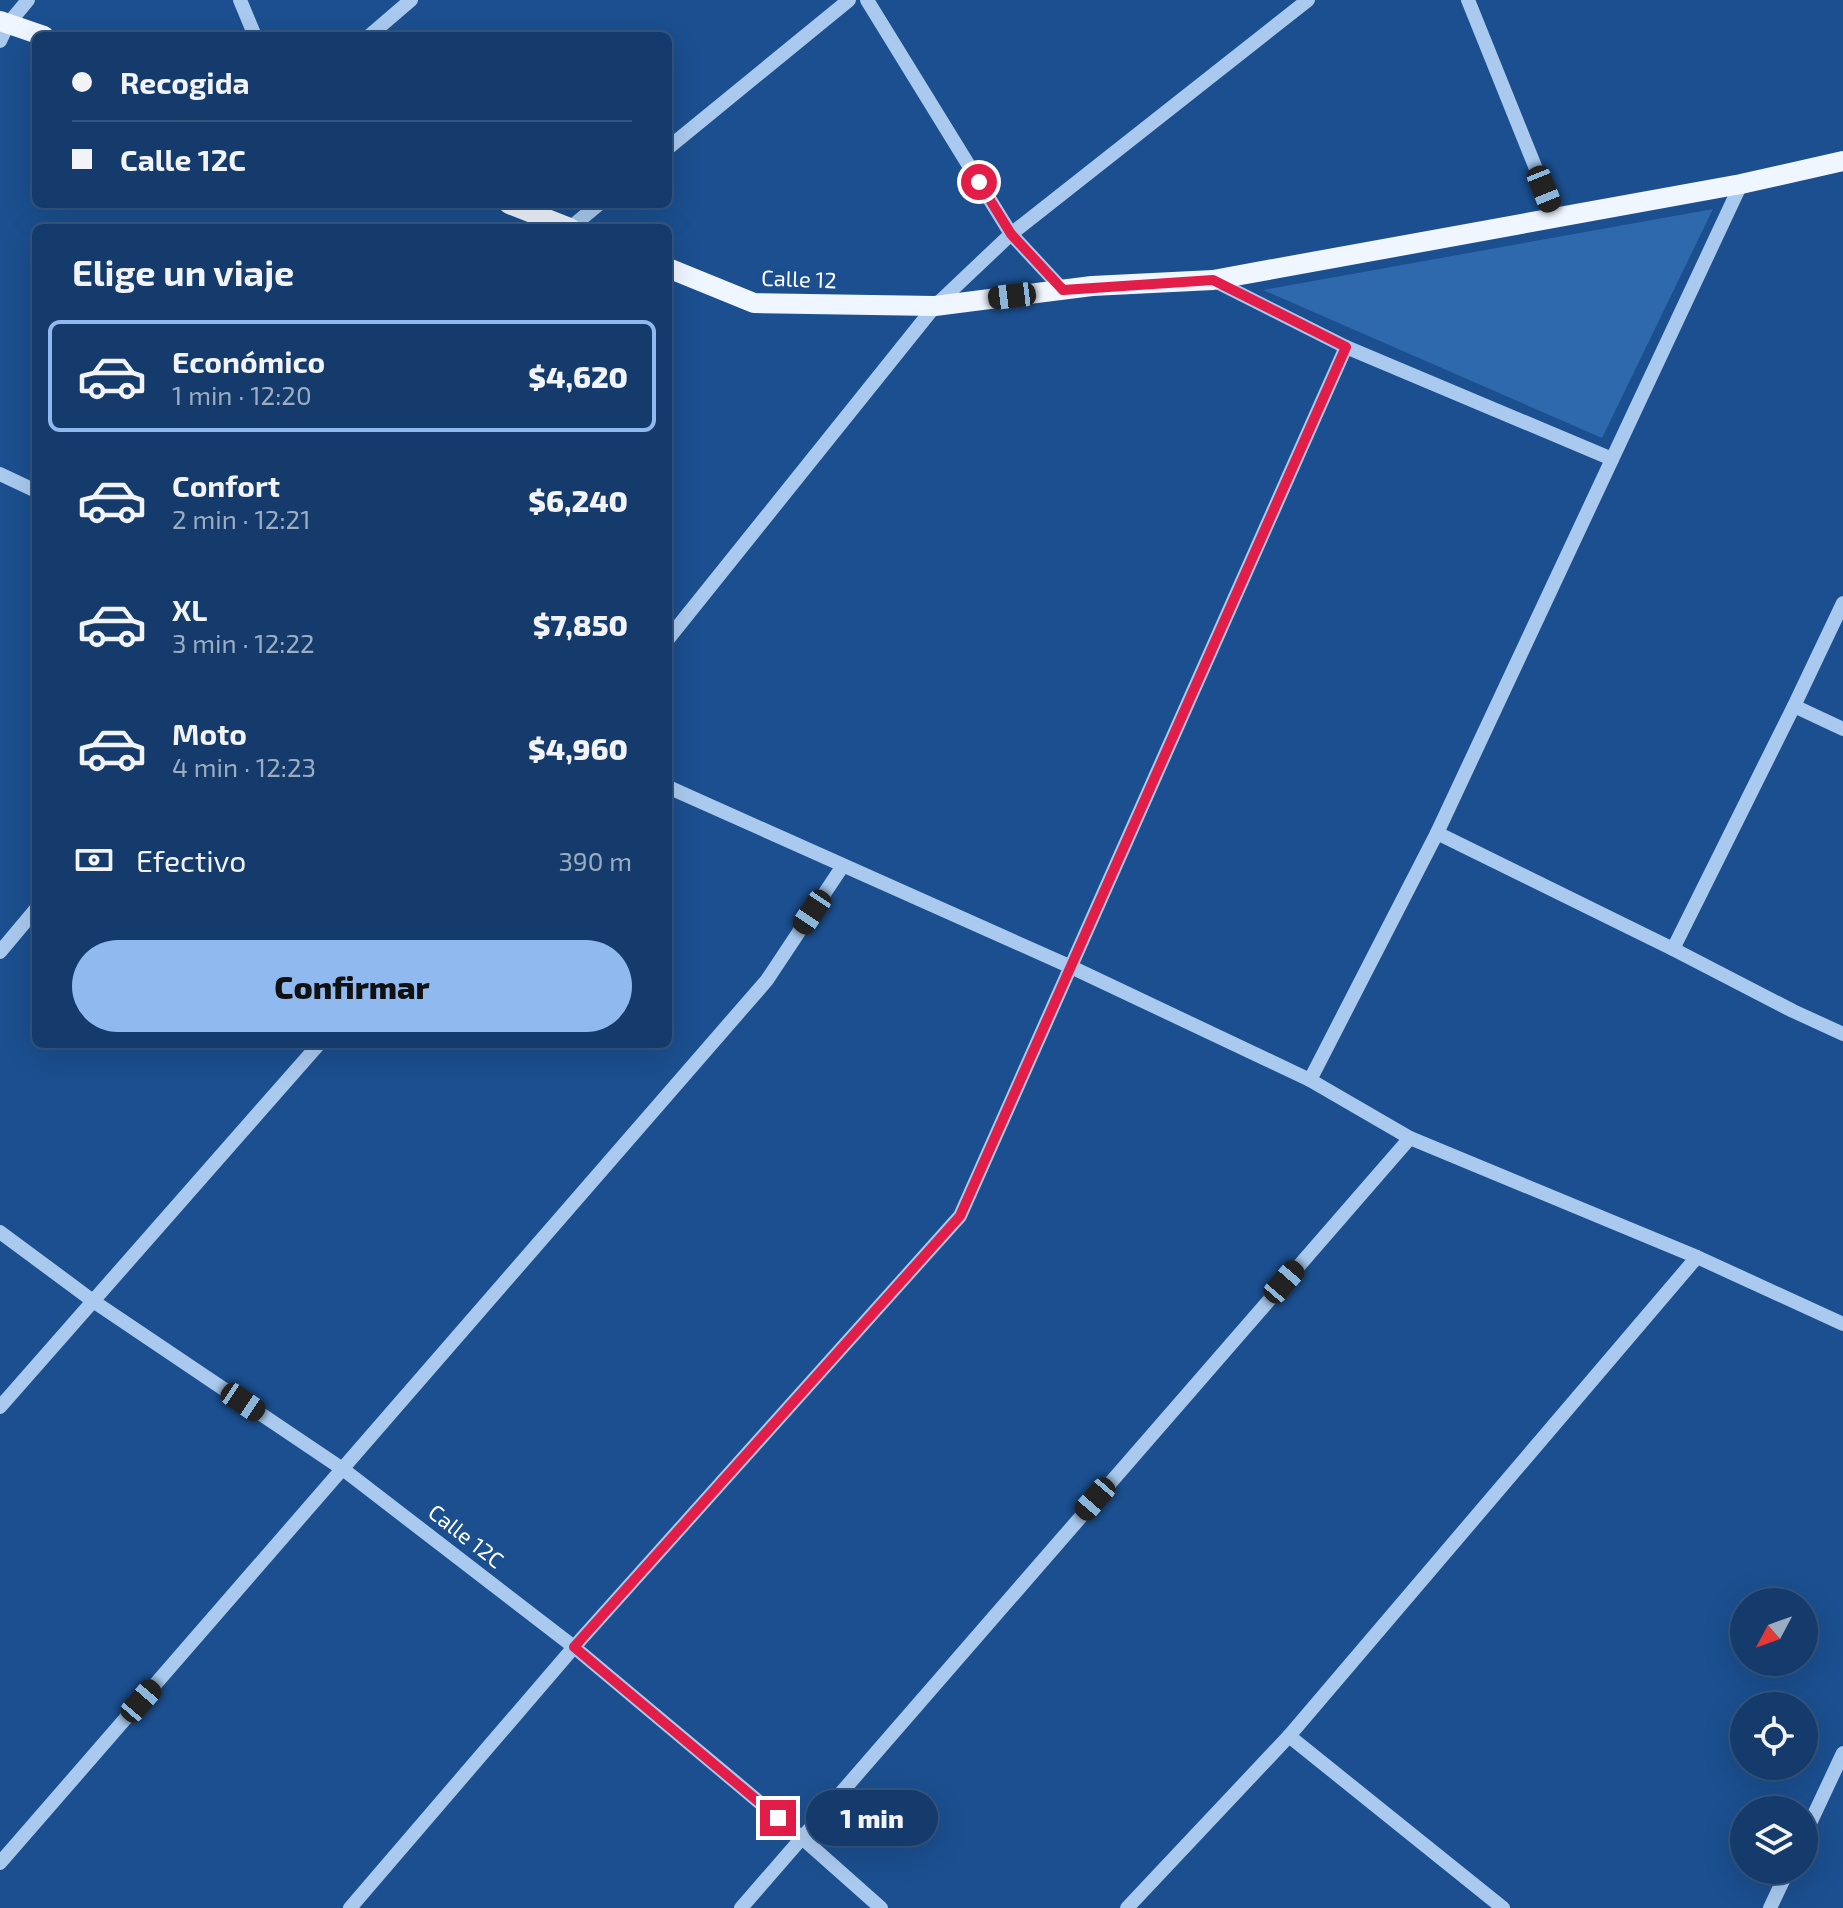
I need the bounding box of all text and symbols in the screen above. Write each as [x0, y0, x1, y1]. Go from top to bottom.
text: Recogida [120, 64, 250, 100]
text: Calle 12C [120, 141, 246, 177]
car [1524, 162, 1564, 216]
route start [961, 164, 997, 200]
text: Elige un viaje [72, 250, 294, 293]
street label: Calle 12 [761, 264, 837, 292]
car [987, 281, 1037, 311]
icon: car [76, 340, 148, 412]
text: Económico [172, 343, 325, 379]
text: $4,620 [528, 358, 628, 394]
text: 1 min · 12:20 [172, 379, 312, 410]
icon: car [76, 464, 148, 536]
text: Confort [172, 467, 280, 503]
text: $6,240 [528, 482, 628, 518]
text: 2 min · 12:21 [172, 503, 311, 534]
icon: car [76, 588, 148, 660]
text: XL [172, 591, 207, 627]
text: $7,850 [533, 606, 628, 642]
text: 3 min · 12:22 [172, 627, 315, 658]
icon: car [76, 712, 148, 784]
text: Moto [172, 715, 247, 751]
text: $4,960 [528, 730, 628, 766]
text: 4 min · 12:23 [172, 751, 316, 782]
icon: cash [72, 838, 116, 882]
text: Efectivo [136, 842, 246, 878]
text: 390 m [558, 845, 632, 876]
car [789, 885, 835, 939]
button: Confirmar [72, 940, 632, 1032]
car [1259, 1256, 1309, 1308]
car [216, 1379, 270, 1425]
car [1070, 1473, 1120, 1525]
street label: Calle 12C [424, 1498, 509, 1573]
north arrow [1730, 1588, 1818, 1676]
map controls [1730, 1588, 1818, 1884]
car [116, 1675, 166, 1727]
button: locate [1730, 1692, 1818, 1780]
callout: 1 min [806, 1790, 938, 1846]
button: layers [1730, 1796, 1818, 1884]
route end [760, 1800, 796, 1836]
text: 1 min [840, 1802, 904, 1833]

